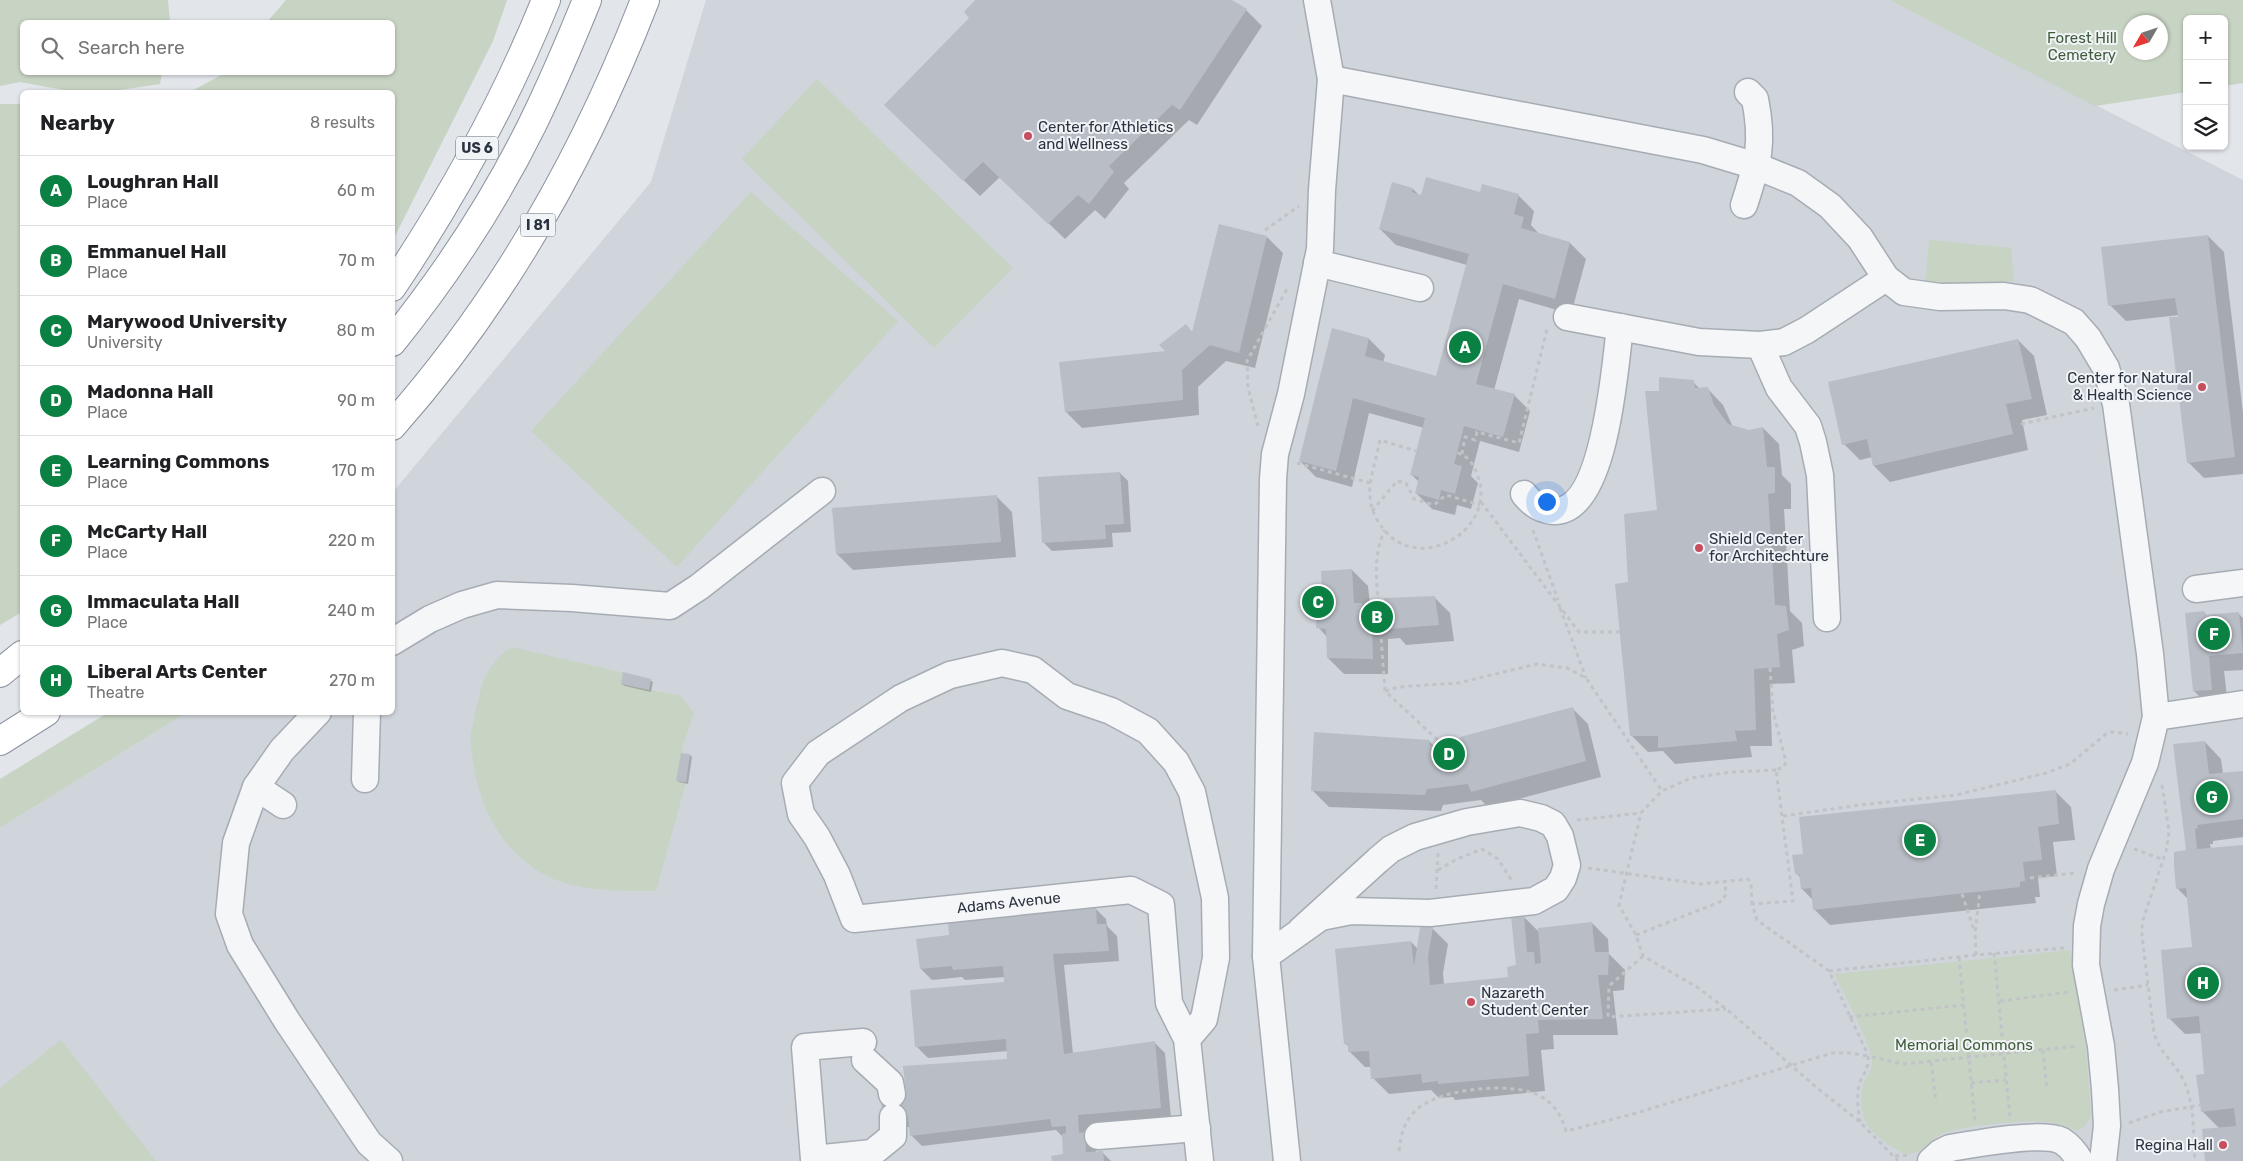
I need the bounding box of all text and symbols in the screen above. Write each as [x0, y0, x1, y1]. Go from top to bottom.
north arrow [2123, 15, 2168, 60]
map controls [2183, 15, 2228, 150]
button: + [2183, 15, 2228, 60]
search box [20, 20, 395, 75]
park label: Forest Hill Cemetery [2047, 29, 2117, 64]
icon: search [38, 34, 66, 62]
text: Search here [78, 36, 185, 59]
button: − [2183, 60, 2228, 105]
button: layers [2183, 105, 2228, 150]
text: Nearby [40, 110, 115, 135]
text: 8 results [310, 113, 375, 132]
place label: Center for Athletics and Wellness [1038, 118, 1174, 153]
marker: Center for Athletics and Wellness [1022, 130, 1034, 142]
road number: US 6 [456, 136, 498, 160]
text: Loughran Hall [87, 170, 219, 193]
text: A [50, 181, 62, 200]
text: 60 m [337, 181, 375, 200]
text: Place [87, 193, 128, 212]
road number: I 81 [520, 214, 556, 236]
text: Emmanuel Hall [87, 240, 227, 263]
text: B [50, 251, 62, 270]
text: 70 m [338, 251, 375, 270]
text: Place [87, 263, 128, 282]
text: Marywood University [87, 310, 287, 333]
text: C [50, 321, 62, 340]
text: 80 m [337, 321, 375, 340]
pin: A [1449, 328, 1481, 366]
text: University [87, 333, 163, 352]
place label: Center for Natural & Health Science [2067, 369, 2192, 404]
text: Madonna Hall [87, 380, 213, 403]
marker: Center for Natural & Health Science [2196, 381, 2208, 393]
text: D [50, 391, 62, 410]
text: 90 m [337, 391, 375, 410]
text: Place [87, 403, 128, 422]
text: Learning Commons [87, 450, 269, 473]
text: E [51, 461, 61, 480]
text: 170 m [332, 461, 375, 480]
text: Place [87, 473, 128, 492]
your location [1534, 489, 1560, 515]
text: McCarty Hall [87, 520, 207, 543]
place label: Shield Center for Architechture [1709, 530, 1829, 565]
text: F [51, 531, 61, 550]
text: 220 m [328, 531, 375, 550]
marker: Shield Center for Architechture [1693, 542, 1705, 554]
text: Place [87, 543, 128, 562]
pin: C [1302, 583, 1334, 621]
text: Immaculata Hall [87, 590, 240, 613]
pin: B [1361, 598, 1393, 636]
text: G [50, 601, 62, 620]
text: 240 m [328, 601, 375, 620]
text: Place [87, 613, 128, 632]
pin: F [2198, 615, 2230, 653]
text: Liberal Arts Center [87, 660, 267, 683]
text: H [50, 671, 62, 690]
text: 270 m [329, 671, 375, 690]
text: Theatre [87, 683, 145, 702]
pin: D [1433, 735, 1465, 773]
pin: G [2196, 778, 2228, 816]
pin: E [1904, 821, 1936, 859]
street label: Adams Avenue [956, 888, 1061, 917]
pin: H [2187, 964, 2219, 1002]
place label: Nazareth Student Center [1481, 984, 1589, 1019]
marker: Nazareth Student Center [1465, 996, 1477, 1008]
park label: Memorial Commons [1895, 1036, 2033, 1054]
place label: Regina Hall [2135, 1136, 2213, 1154]
marker: Regina Hall [2217, 1139, 2229, 1151]

